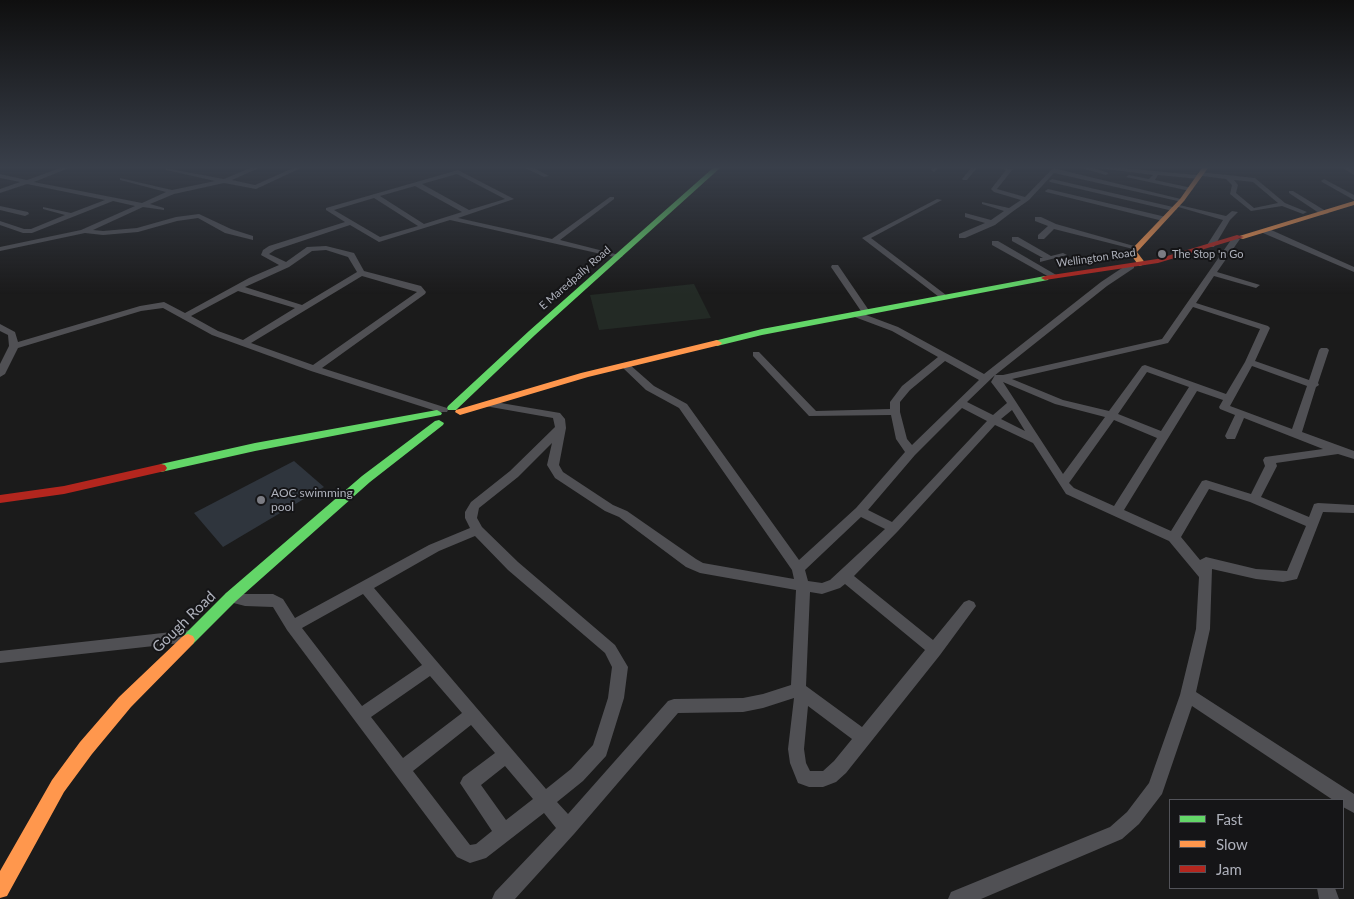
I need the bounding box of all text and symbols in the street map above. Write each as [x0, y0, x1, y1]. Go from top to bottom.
street label: E Maredpally Road [537, 243, 613, 313]
street label: Wellington Road [1056, 246, 1136, 270]
place label: The Stop 'n Go [1172, 247, 1243, 261]
marker: The Stop 'n Go [1156, 248, 1168, 260]
place label: AOC swimming pool [271, 486, 353, 514]
marker: AOC swimming pool [255, 494, 267, 506]
street label: Gough Road [149, 587, 219, 657]
legend [1169, 799, 1344, 889]
text: Fast [1216, 810, 1243, 828]
text: Slow [1216, 835, 1248, 853]
text: Jam [1216, 860, 1242, 878]

